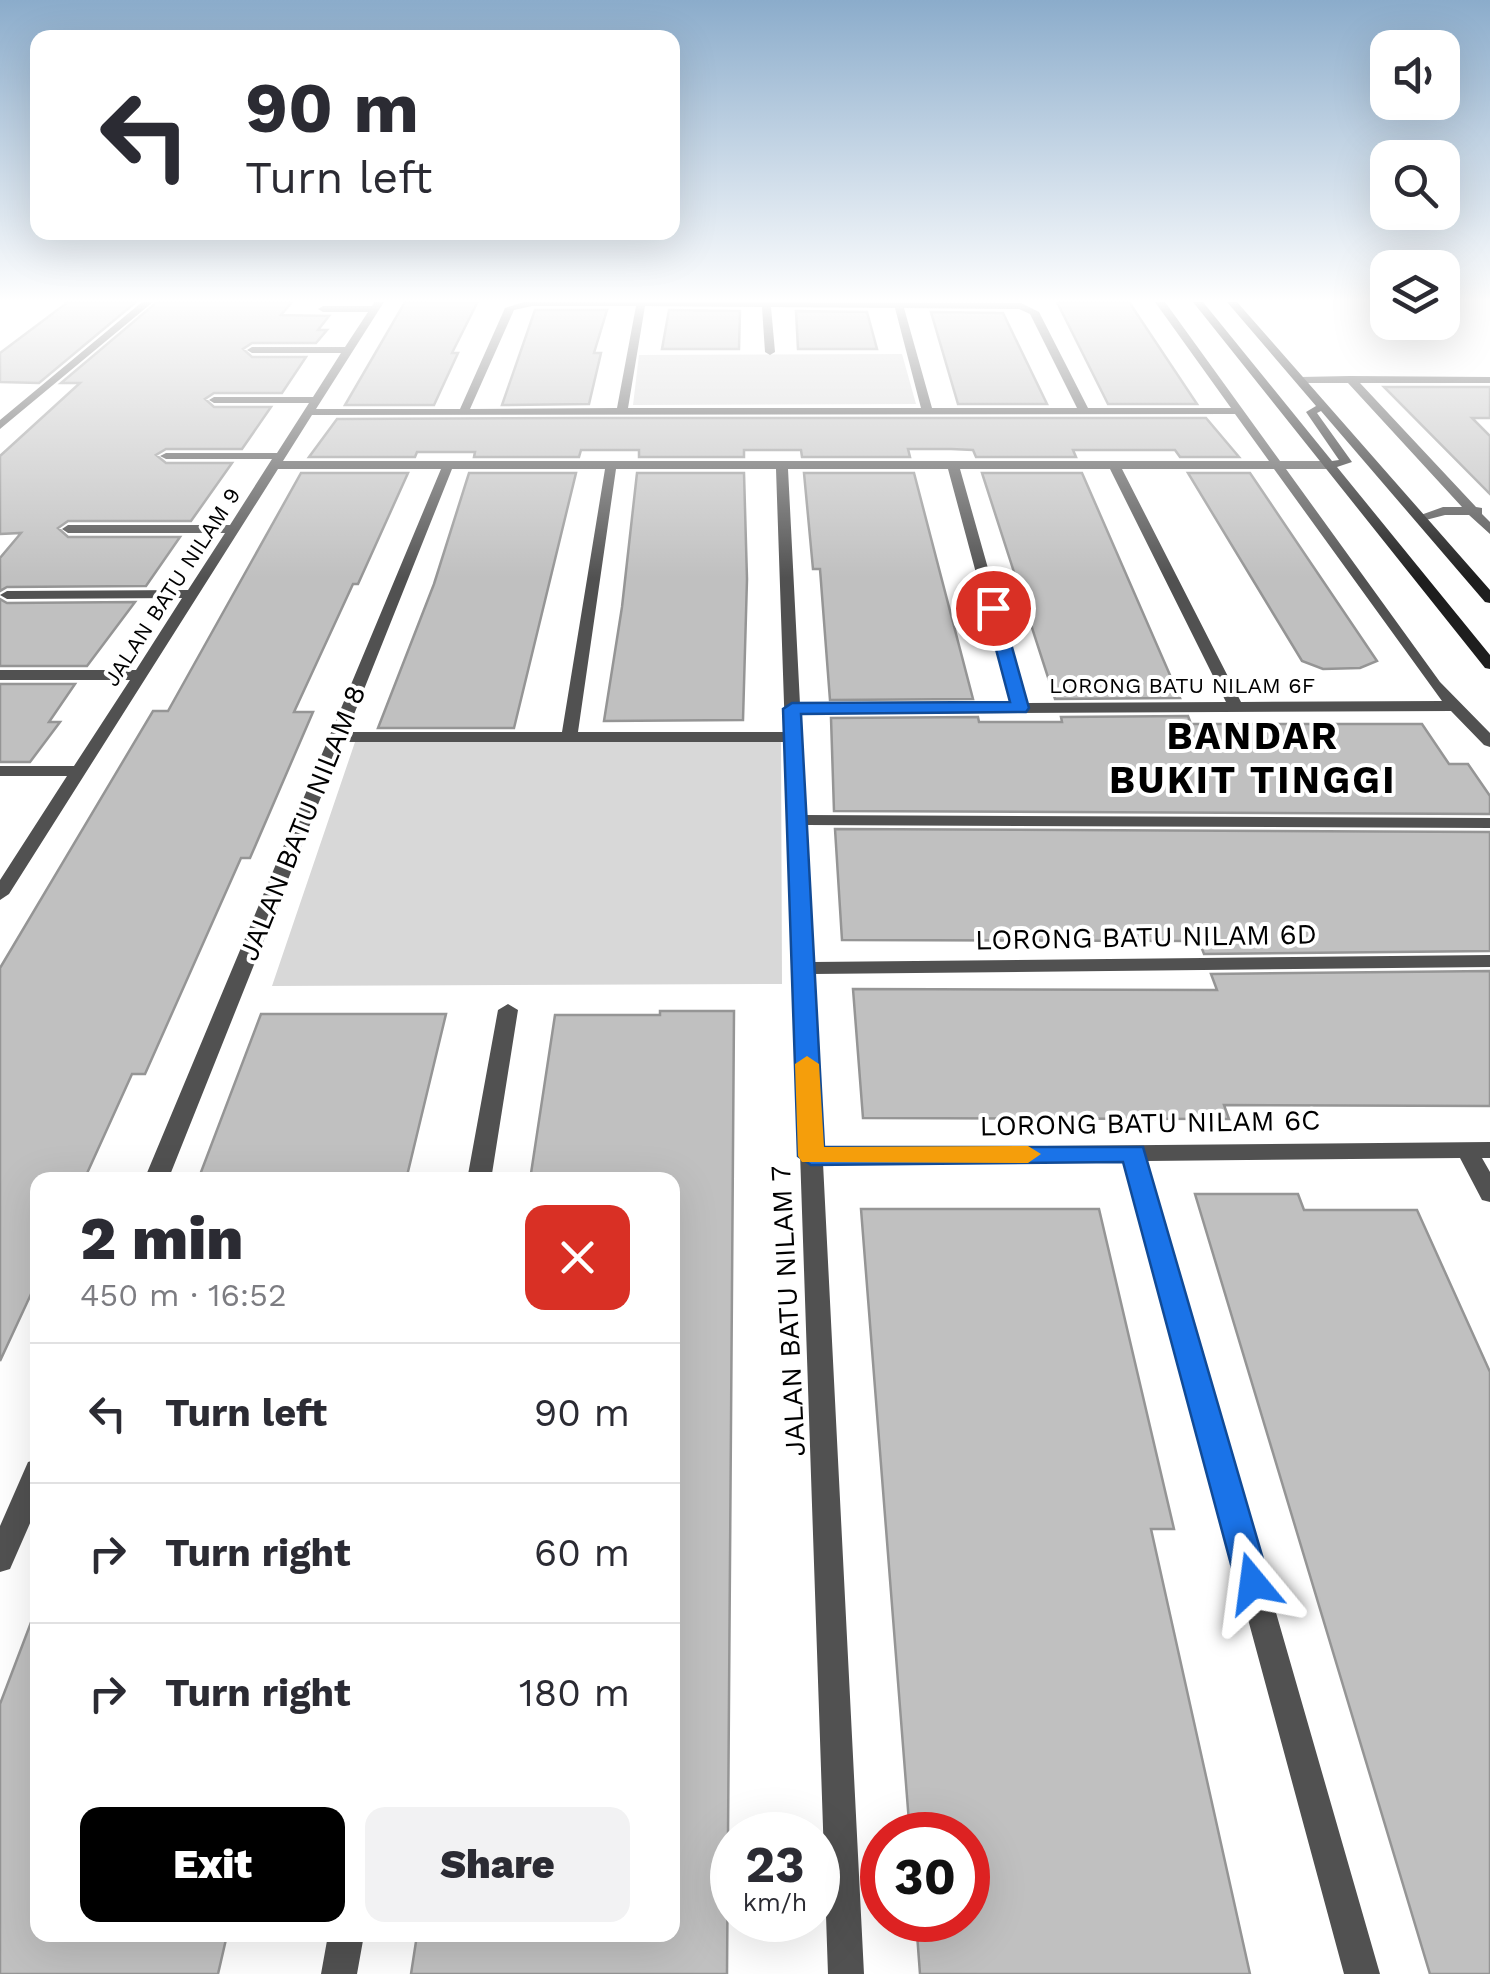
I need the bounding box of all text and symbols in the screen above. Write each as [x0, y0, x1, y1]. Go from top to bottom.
map controls [1370, 30, 1460, 340]
button: sound [1370, 30, 1460, 120]
text: 90 m [245, 67, 419, 149]
icon: left [80, 70, 210, 200]
button: search [1370, 140, 1460, 230]
text: Turn left [245, 151, 432, 204]
button: layers [1370, 250, 1460, 340]
street label: JALAN BATU NILAM 9 [99, 483, 245, 691]
pin [951, 566, 1036, 651]
icon: arrive [966, 581, 1021, 636]
street label: LORONG BATU NILAM 6F [1049, 673, 1315, 698]
street label: JALAN BATU NILAM 8 [232, 681, 372, 965]
district label: BANDAR BUKIT TINGGI [1109, 714, 1397, 802]
street label: LORONG BATU NILAM 6D [975, 918, 1317, 956]
street label: LORONG BATU NILAM 6C [979, 1104, 1321, 1142]
street label: JALAN BATU NILAM 7 [764, 1165, 812, 1457]
text: 2 min [80, 1203, 244, 1274]
button: close [525, 1205, 630, 1310]
text: 450 m · 16:52 [80, 1276, 287, 1314]
icon: left [80, 1386, 135, 1441]
text: Turn left [165, 1391, 327, 1435]
text: 90 m [534, 1391, 630, 1435]
icon: right [80, 1526, 135, 1581]
text: Turn right [165, 1531, 351, 1575]
text: 60 m [534, 1531, 630, 1575]
position arrow [1201, 1531, 1305, 1635]
icon: right [80, 1666, 135, 1721]
text: Turn right [165, 1671, 351, 1715]
text: 180 m [519, 1671, 630, 1715]
button: Exit [80, 1807, 345, 1922]
button: Share [365, 1807, 630, 1922]
speed limit sign: 30 [860, 1812, 990, 1942]
text: 23 [745, 1835, 805, 1894]
text: km/h [743, 1888, 807, 1917]

